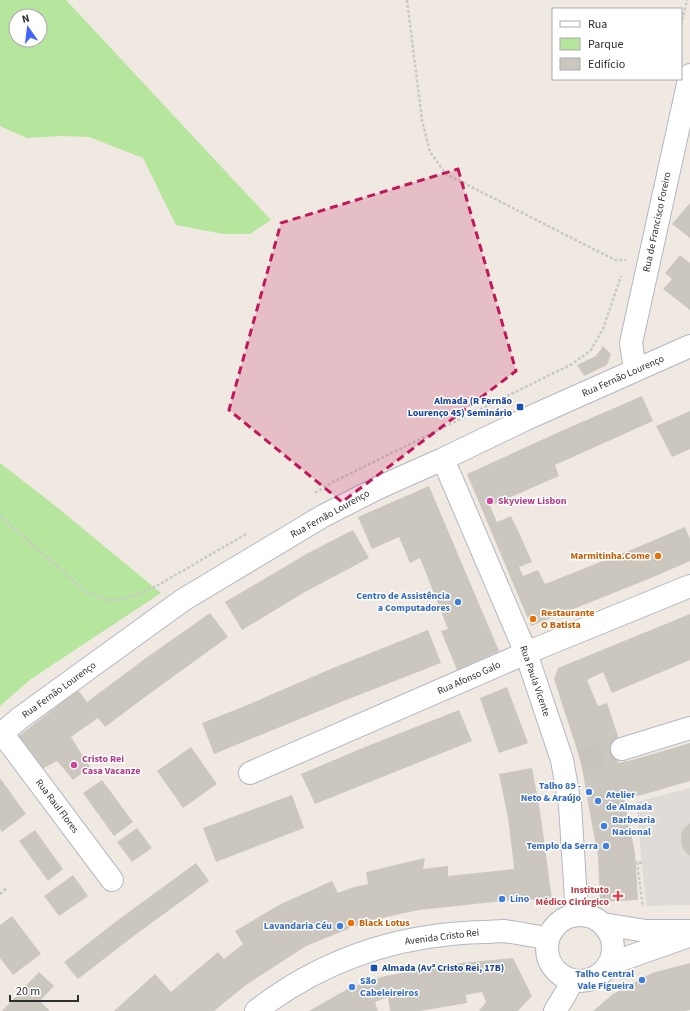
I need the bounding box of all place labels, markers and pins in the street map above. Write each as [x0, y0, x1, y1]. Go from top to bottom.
place label: Almada (R Fernão Lourenço 45) Seminário [408, 394, 512, 420]
marker: Almada (R Fernão Lourenço 45) Seminário [515, 402, 525, 412]
place label: Skyview Lisbon [498, 494, 567, 508]
marker: Skyview Lisbon [485, 496, 495, 506]
place label: Marmitinha.Come [570, 549, 650, 563]
marker: Marmitinha.Come [653, 551, 663, 561]
place label: Centro de Assistência a Computadores [356, 589, 451, 615]
marker: Centro de Assistência a Computadores [453, 597, 463, 607]
place label: Restaurante O Batista [541, 606, 595, 632]
marker: Restaurante O Batista [528, 614, 538, 624]
place label: Cristo Rei Casa Vacanze [82, 752, 141, 778]
marker: Cristo Rei Casa Vacanze [69, 760, 79, 770]
place label: Talho 89 - Neto & Araújo [521, 779, 581, 805]
marker: Talho 89 - Neto & Araújo [584, 787, 594, 797]
place label: Atelier de Almada [605, 788, 652, 814]
marker: Atelier de Almada [593, 796, 603, 806]
place label: Barbearia Nacional [612, 813, 655, 839]
marker: Barbearia Nacional [599, 821, 609, 831]
place label: Templo da Serra [527, 839, 598, 853]
marker: Templo da Serra [601, 841, 611, 851]
place label: Instituto Médico Cirúrgico [536, 883, 609, 909]
marker: Instituto Médico Cirúrgico [612, 890, 624, 902]
place label: Lino [510, 892, 530, 906]
marker: Lino [497, 894, 507, 904]
place label: Black Lotus [359, 916, 410, 930]
marker: Black Lotus [346, 918, 356, 928]
place label: Lavandaria Céu [264, 919, 332, 933]
marker: Lavandaria Céu [335, 921, 345, 931]
place label: Almada (Avª Cristo Rei, 17B) [381, 961, 504, 975]
marker: Almada (Avª Cristo Rei, 17B) [369, 963, 379, 973]
place label: Talho Central Vale Figueira [575, 967, 634, 993]
place label: São Cabeleireiros [360, 974, 419, 1000]
marker: Talho Central Vale Figueira [637, 975, 647, 985]
marker: São Cabeleireiros [347, 982, 357, 992]

